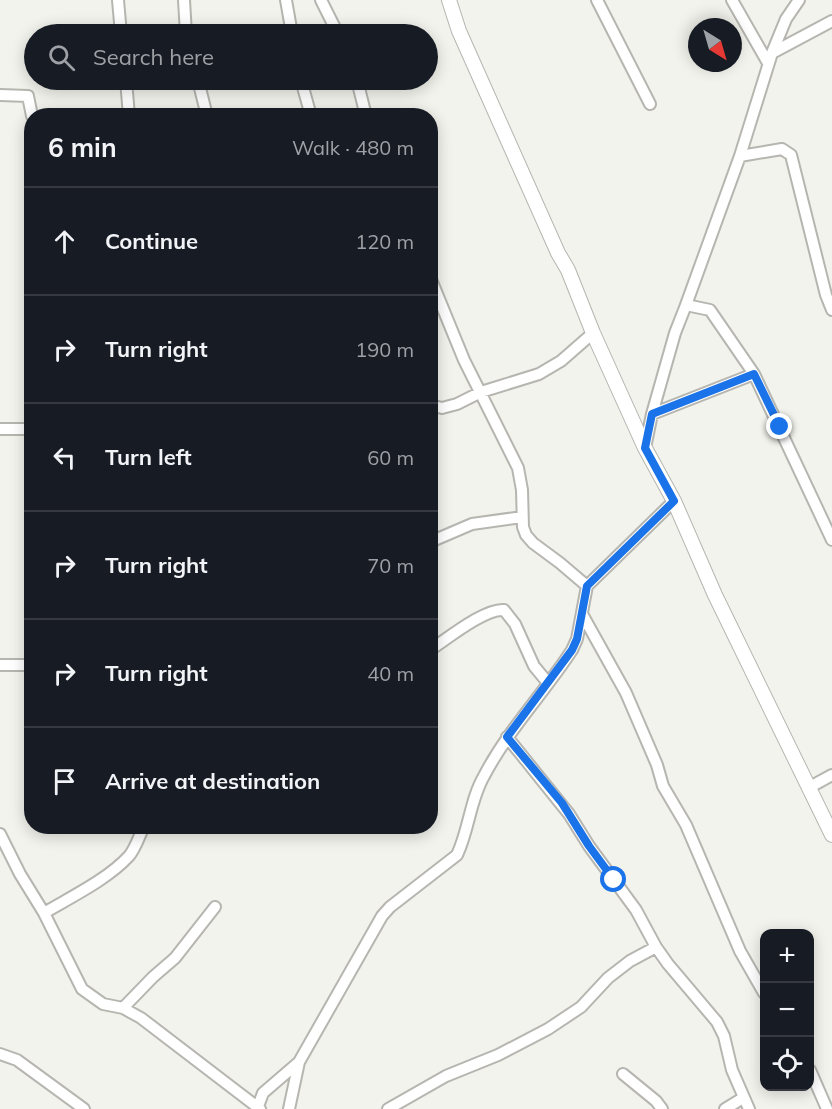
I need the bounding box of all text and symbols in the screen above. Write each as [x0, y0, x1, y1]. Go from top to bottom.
north arrow [688, 18, 742, 72]
search box [24, 24, 438, 90]
icon: search [45, 41, 78, 74]
text: Search here [93, 43, 214, 71]
text: 6 min [48, 131, 117, 164]
text: Walk · 480 m [292, 135, 414, 160]
icon: ahead [48, 225, 81, 258]
text: Continue [105, 227, 198, 255]
text: 120 m [355, 229, 414, 254]
icon: right [48, 333, 81, 366]
text: Turn right [105, 335, 208, 363]
text: 190 m [355, 337, 414, 362]
route end [766, 413, 792, 439]
icon: left [48, 441, 81, 474]
text: Turn left [105, 443, 192, 471]
text: 60 m [367, 445, 414, 470]
icon: right [48, 549, 81, 582]
text: Turn right [105, 551, 208, 579]
text: 70 m [367, 553, 414, 578]
icon: right [48, 657, 81, 690]
text: Turn right [105, 659, 208, 687]
text: 40 m [367, 661, 414, 686]
icon: arrive [48, 765, 81, 798]
text: Arrive at destination [105, 767, 320, 795]
route start [600, 866, 626, 892]
map controls [760, 929, 814, 1091]
button: + [760, 929, 814, 983]
button: − [760, 983, 814, 1037]
button: locate [760, 1037, 814, 1091]

